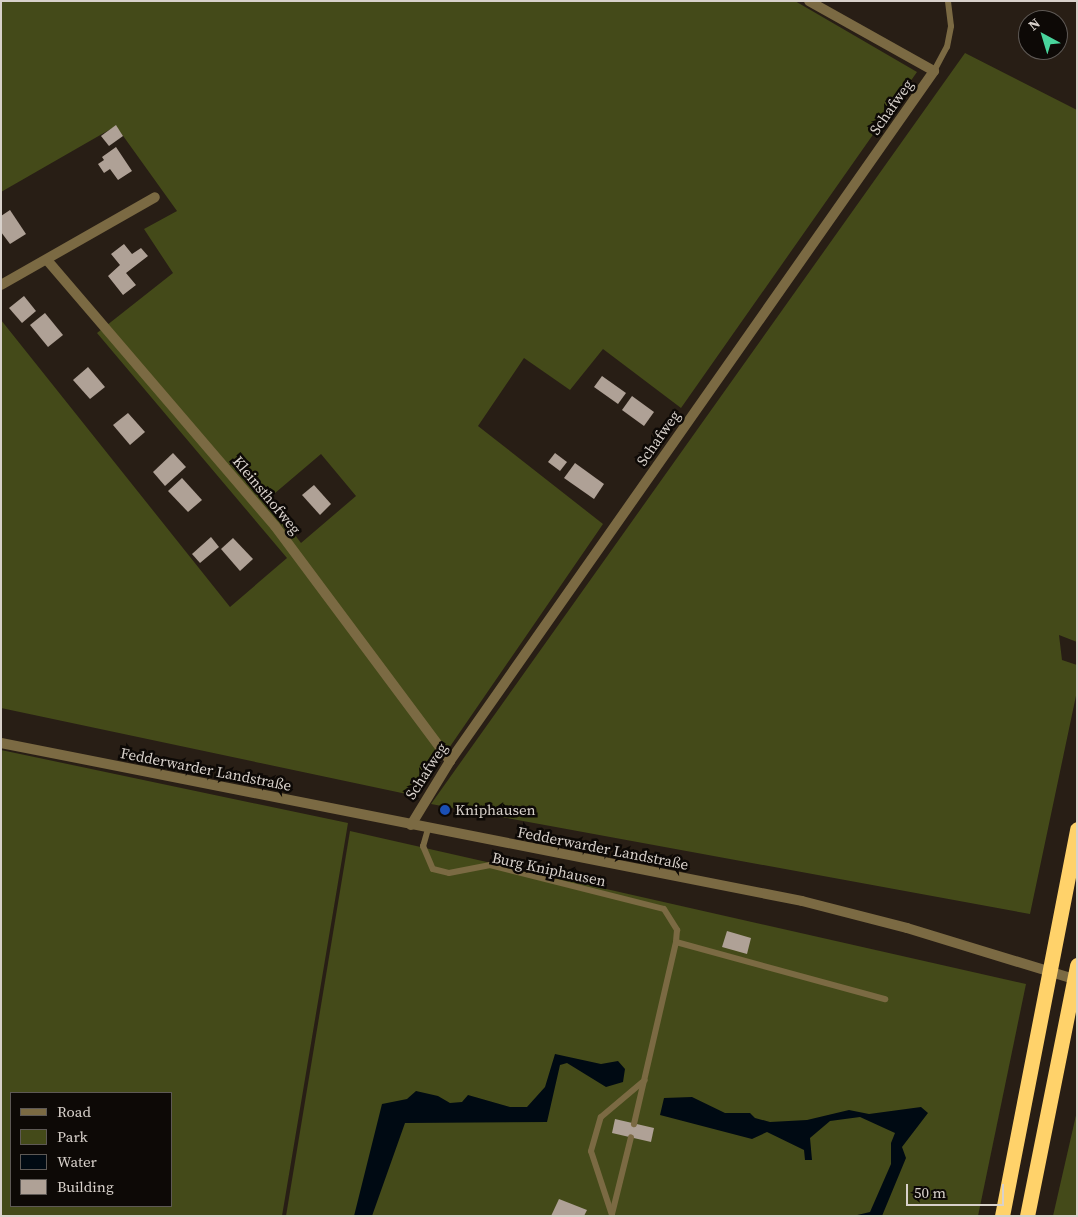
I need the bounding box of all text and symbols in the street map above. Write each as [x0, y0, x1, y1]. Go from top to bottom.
north arrow [1018, 10, 1068, 60]
text: N [1024, 13, 1044, 35]
street label: Schafweg [865, 76, 917, 138]
street label: Schafweg [632, 407, 684, 469]
street label: Kleinsthofweg [229, 452, 305, 538]
street label: Schafweg [401, 739, 451, 803]
street label: Fedderwarder Landstraße [119, 744, 293, 794]
place label: Kniphausen [455, 801, 536, 819]
marker: Kniphausen [439, 804, 451, 816]
street label: Fedderwarder Landstraße [516, 823, 690, 873]
street label: Burg Kniphausen [490, 848, 608, 890]
legend [10, 1092, 172, 1207]
text: Road [57, 1101, 91, 1122]
text: Park [57, 1126, 88, 1147]
text: Water [57, 1151, 97, 1172]
scale bar [908, 1174, 1006, 1206]
text: Building [57, 1176, 114, 1197]
text: 50 m [914, 1182, 946, 1203]

